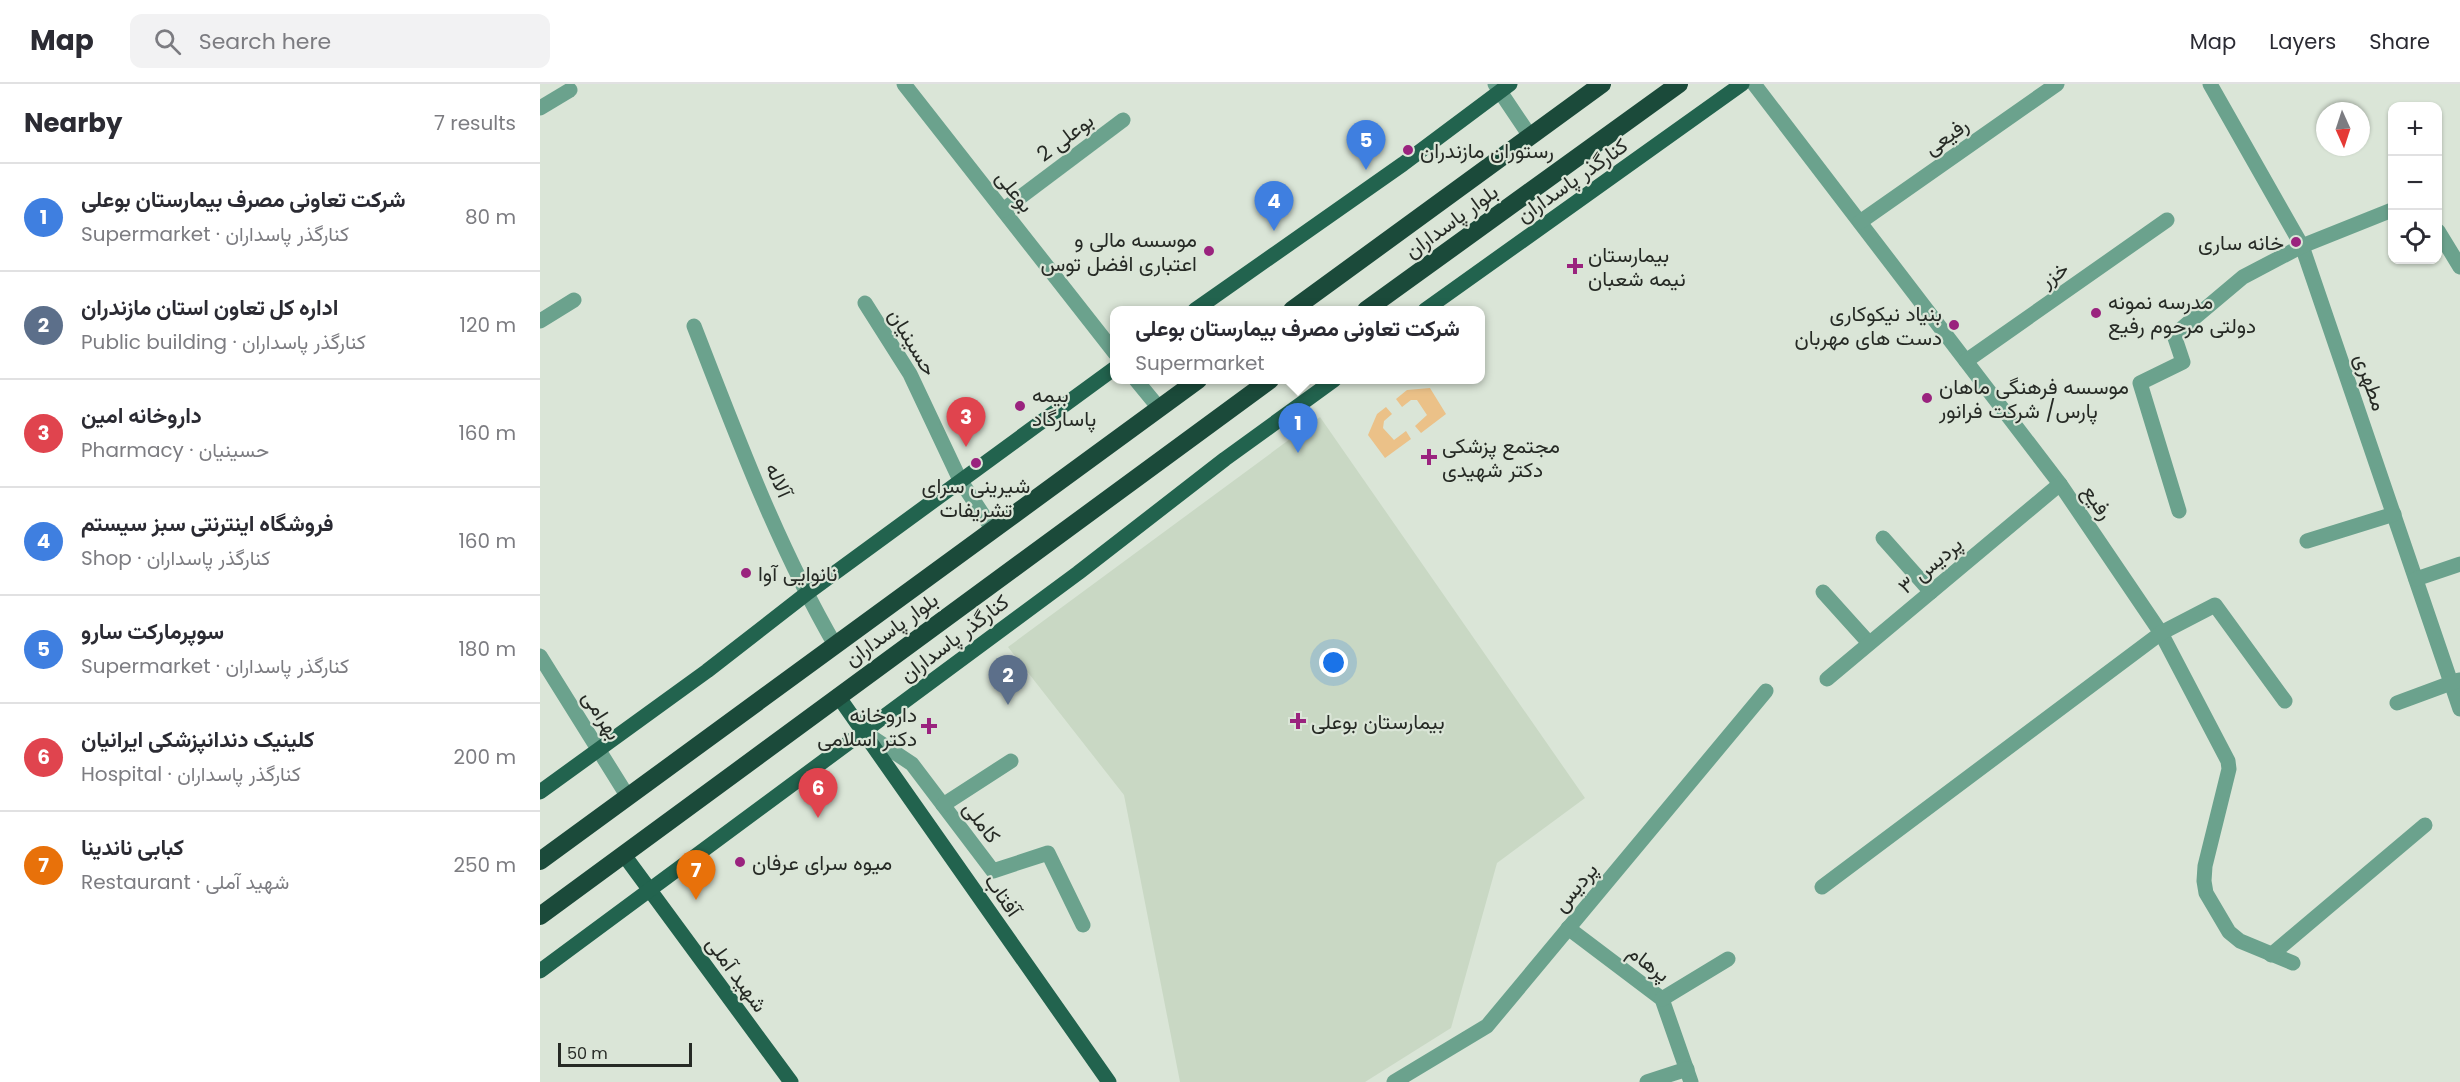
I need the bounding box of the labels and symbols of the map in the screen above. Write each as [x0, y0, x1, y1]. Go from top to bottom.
north arrow [2316, 102, 2370, 156]
street label: بوعلی 2 [1031, 106, 1099, 168]
street label: رفیعی [1918, 110, 1974, 162]
pin: 5 [1346, 120, 1386, 170]
street label: کنارگذر پاسداران [1510, 131, 1634, 229]
place label: رستوران مازندران [1420, 136, 1554, 165]
marker: رستوران مازندران [1401, 143, 1415, 157]
street label: بوعلی [989, 164, 1041, 218]
street label: بلوار پاسداران [1398, 177, 1504, 265]
pin: 4 [1254, 182, 1294, 231]
place label: موسسه مالی و اعتباری افضل توس [1040, 225, 1197, 278]
place label: خانه ساری [2198, 228, 2284, 257]
marker: خانه ساری [2289, 235, 2303, 249]
place label: بیمارستان نیمه شعبان [1588, 240, 1686, 293]
marker: موسسه مالی و اعتباری افضل توس [1202, 244, 1216, 258]
street label: خزر [2033, 254, 2074, 295]
marker: بیمارستان نیمه شعبان [1566, 257, 1584, 275]
place label: مدرسه نمونه دولتی مرحوم رفیع [2108, 287, 2256, 340]
place label: بنیاد نیکوکاری دست های مهربان [1795, 299, 1942, 352]
street label: حسینیان [882, 303, 944, 381]
marker: مدرسه نمونه دولتی مرحوم رفیع [2089, 306, 2103, 320]
marker: بنیاد نیکوکاری دست های مهربان [1947, 318, 1961, 332]
street label: مطهری [2348, 349, 2394, 415]
place label: موسسه فرهنگی ماهان پارس/ شرکت فرانور [1938, 372, 2129, 425]
place label: بیمه پاسارگاد [1032, 380, 1096, 433]
marker: موسسه فرهنگی ماهان پارس/ شرکت فرانور [1920, 391, 1934, 405]
pin: 3 [946, 398, 986, 447]
marker: بیمه پاسارگاد [1013, 399, 1027, 413]
pin: 1 [1278, 404, 1317, 453]
place label: مجتمع پزشکی دکتر شهیدی [1442, 431, 1560, 484]
marker: مجتمع پزشکی دکتر شهیدی [1420, 448, 1438, 466]
marker: شیرینی سرای تشریفات [969, 456, 983, 470]
street label: آلاله [759, 458, 800, 504]
place label: شیرینی سرای تشریفات [922, 471, 1030, 524]
street label: رفیع [2076, 479, 2120, 525]
street label: پردیس ۳ [1892, 530, 1968, 600]
place label: نانوایی آوا [758, 559, 837, 588]
marker: نانوایی آوا [739, 566, 753, 580]
street label: بلوار پاسداران [838, 585, 944, 673]
street label: کنارگذر پاسداران [893, 587, 1015, 689]
your location [1319, 648, 1348, 677]
pin: 2 [988, 656, 1028, 705]
street label: بهرامی [576, 685, 628, 745]
place label: داروخانه دکتر اسلامی [817, 700, 917, 753]
place label: بیمارستان بوعلی [1311, 707, 1445, 736]
marker: بیمارستان بوعلی [1289, 712, 1307, 730]
marker: داروخانه دکتر اسلامی [922, 719, 936, 733]
pin: 6 [798, 768, 838, 818]
street label: کاملی [956, 795, 1008, 849]
place label: میوه سرای عرفان [752, 848, 892, 877]
pin: 7 [676, 850, 716, 900]
marker: میوه سرای عرفان [733, 855, 747, 869]
street label: پردیس [1546, 856, 1604, 918]
street label: آفتاب [978, 868, 1029, 924]
street label: شهید آملی [699, 930, 775, 1018]
street label: پرهام [1622, 937, 1676, 989]
scale bar [558, 1040, 692, 1068]

